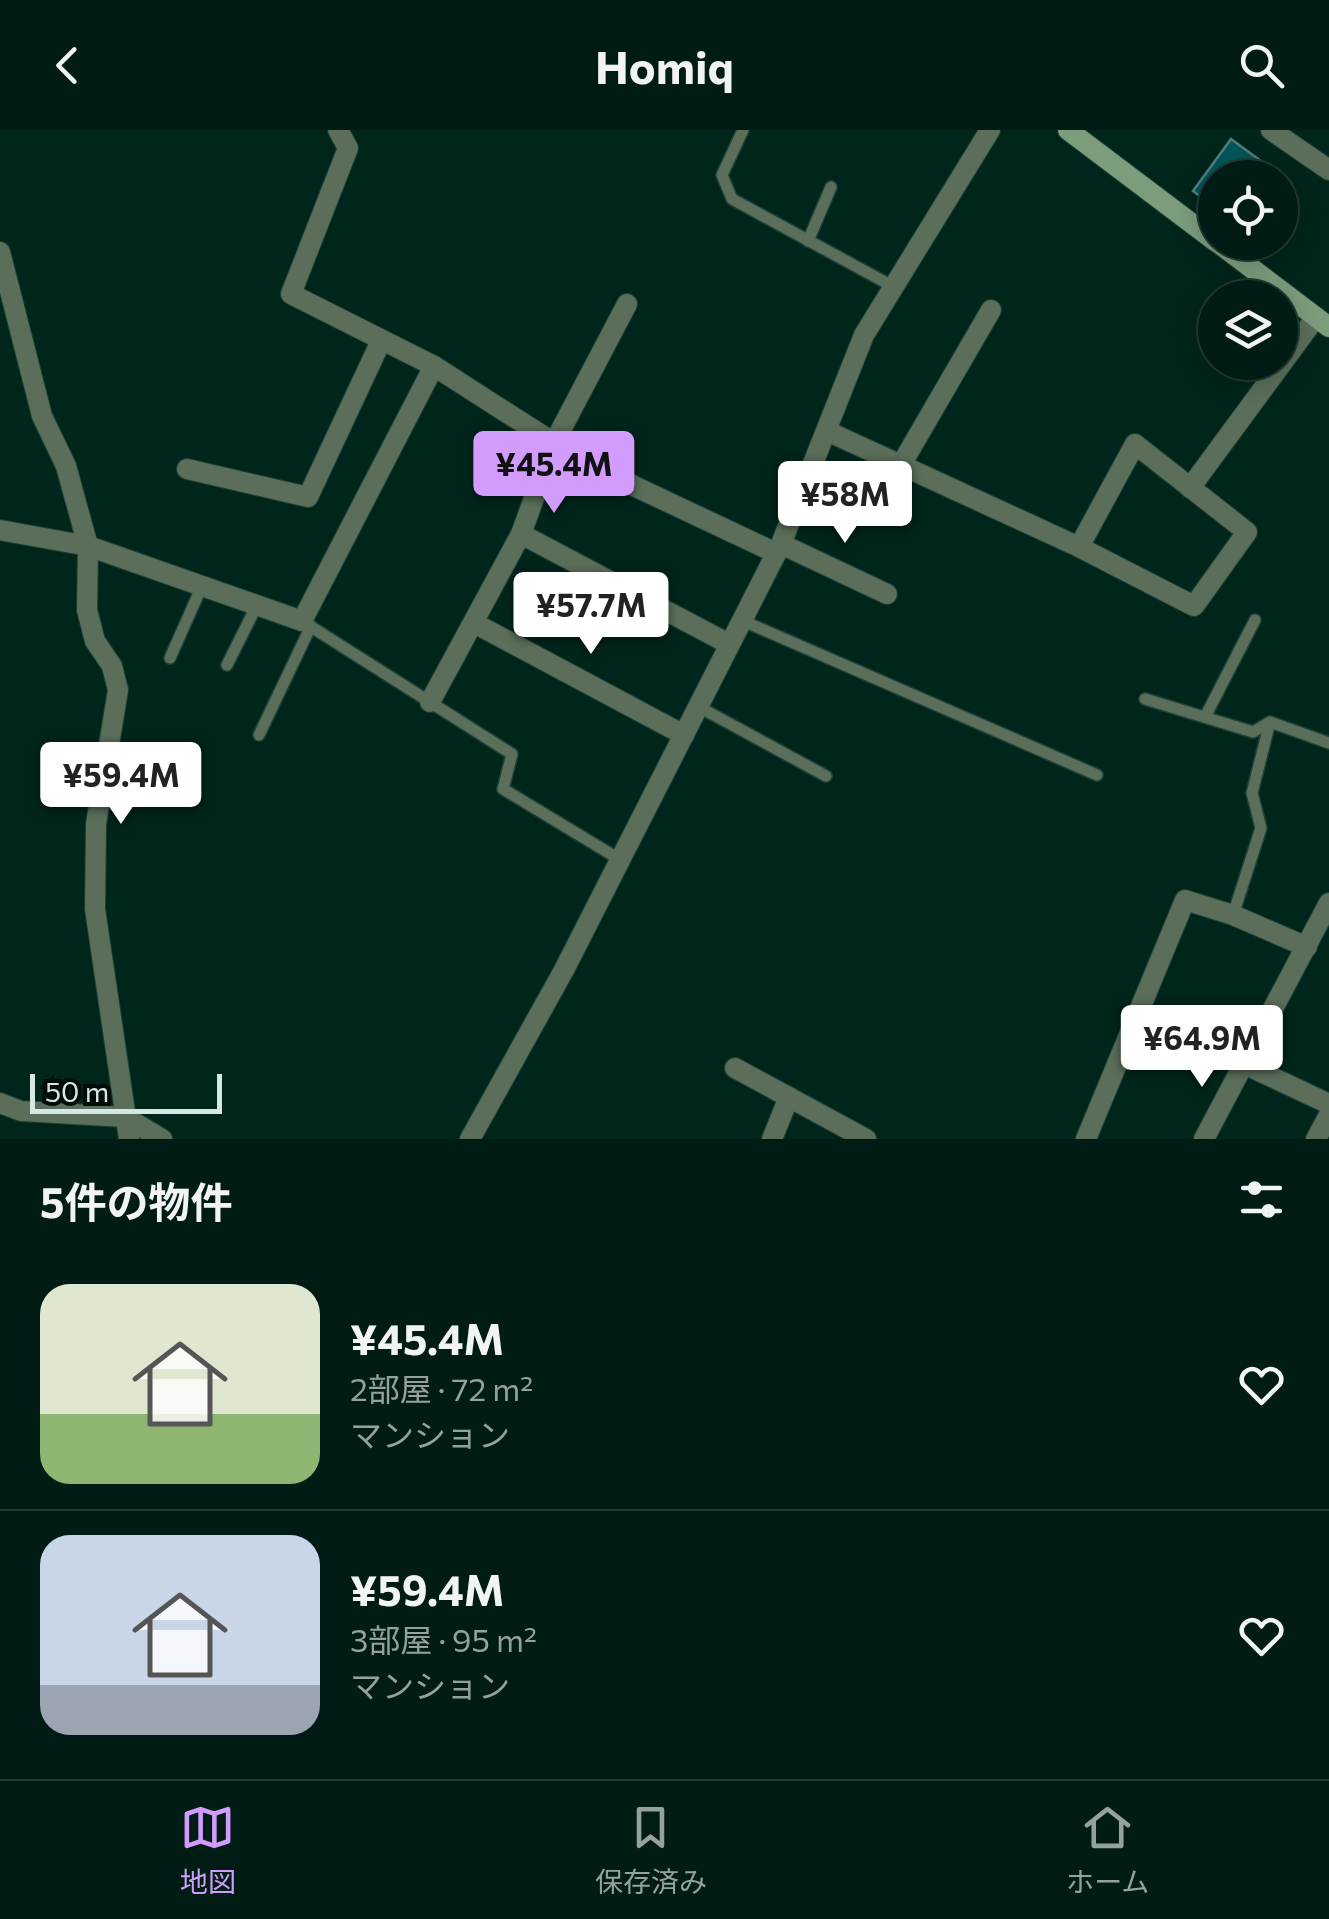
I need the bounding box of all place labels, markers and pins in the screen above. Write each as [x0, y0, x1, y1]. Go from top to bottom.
pin: ¥45.4M [473, 431, 635, 516]
pin: ¥58M [786, 461, 904, 546]
pin: ¥57.7M [510, 572, 672, 657]
pin: ¥59.4M [40, 742, 202, 827]
pin: ¥64.9M [1121, 1005, 1283, 1090]

